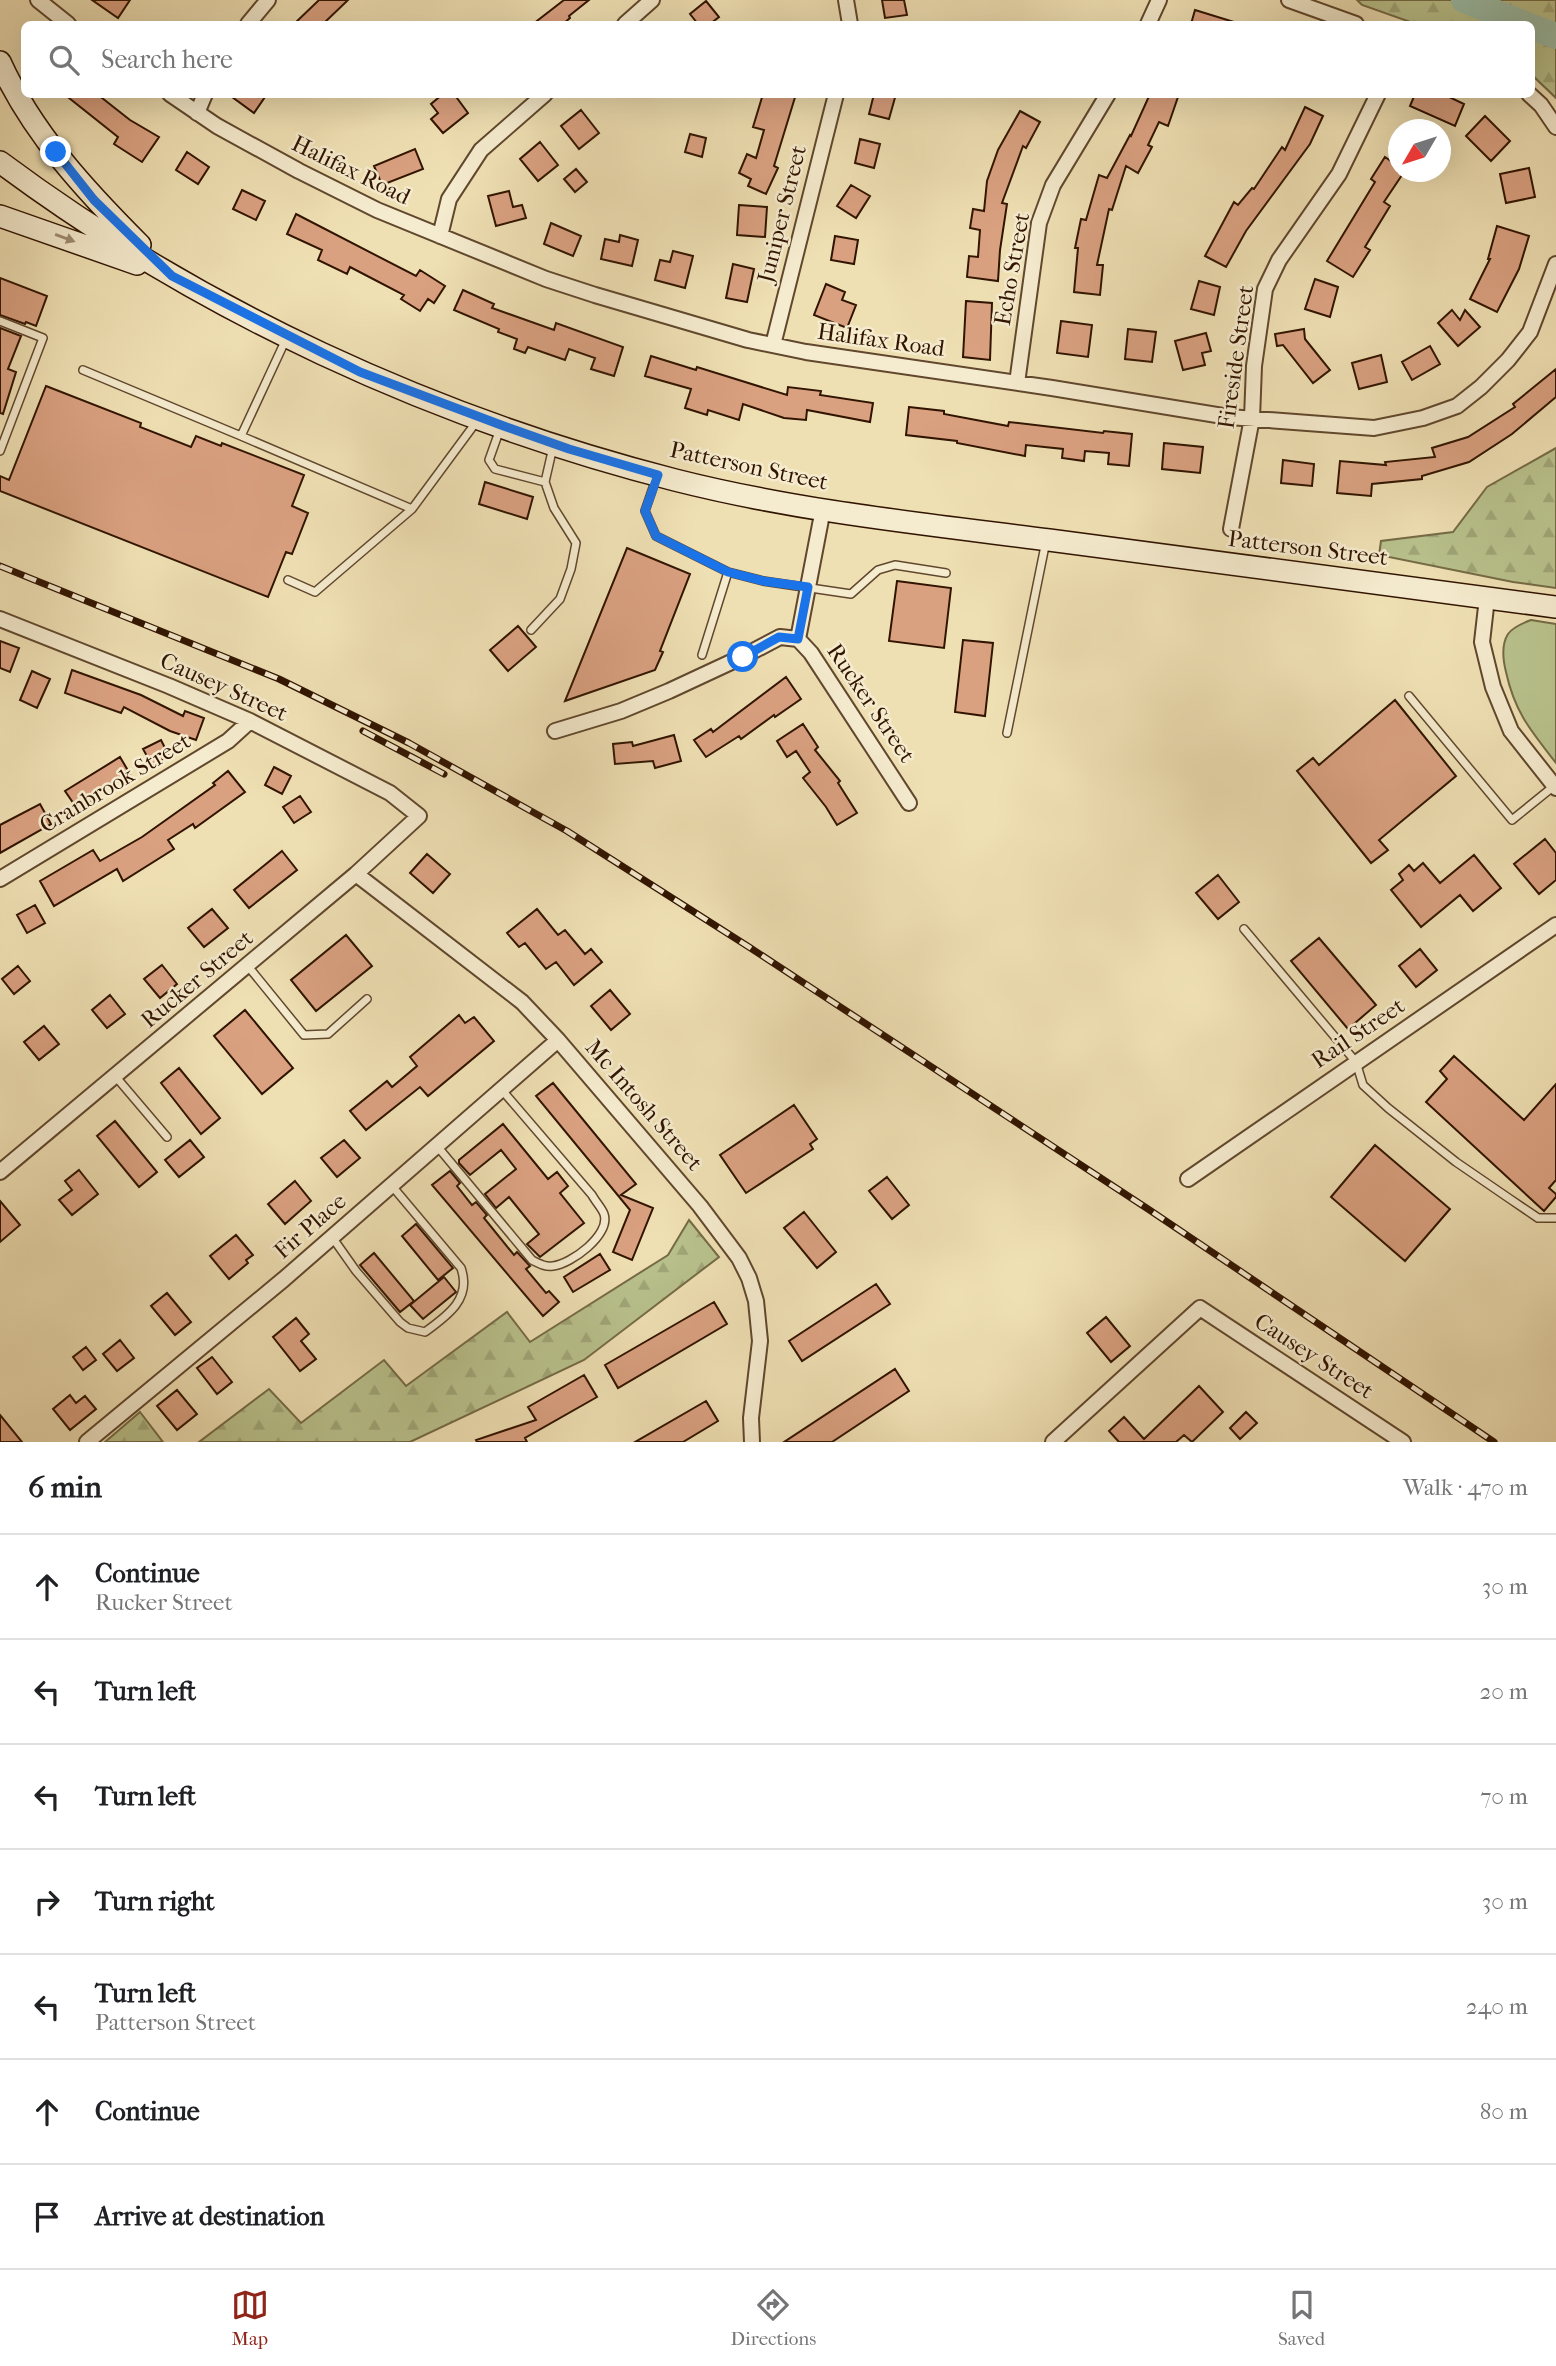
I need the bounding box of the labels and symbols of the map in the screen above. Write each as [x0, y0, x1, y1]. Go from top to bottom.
north arrow [1388, 119, 1451, 182]
street label: Halifax Road [287, 130, 415, 210]
route end [40, 136, 71, 167]
street label: Juniper Street [751, 142, 812, 287]
street label: Echo Street [989, 210, 1035, 328]
one-way arrow [54, 233, 75, 244]
street label: Fireside Street [1213, 283, 1259, 431]
street label: Halifax Road [816, 318, 947, 362]
street label: Patterson Street [668, 436, 830, 496]
street label: Patterson Street [1227, 525, 1389, 571]
street label: Rucker Street [821, 638, 921, 768]
route start [727, 641, 758, 672]
street label: Causey Street [156, 647, 292, 727]
street label: Cranbrook Street [35, 727, 195, 839]
street label: Rucker Street [136, 924, 258, 1034]
street label: Rail Street [1306, 992, 1410, 1074]
street label: Mc Intosh Street [580, 1034, 708, 1176]
street label: Fir Place [269, 1188, 351, 1264]
street label: Causey Street [1249, 1308, 1379, 1404]

